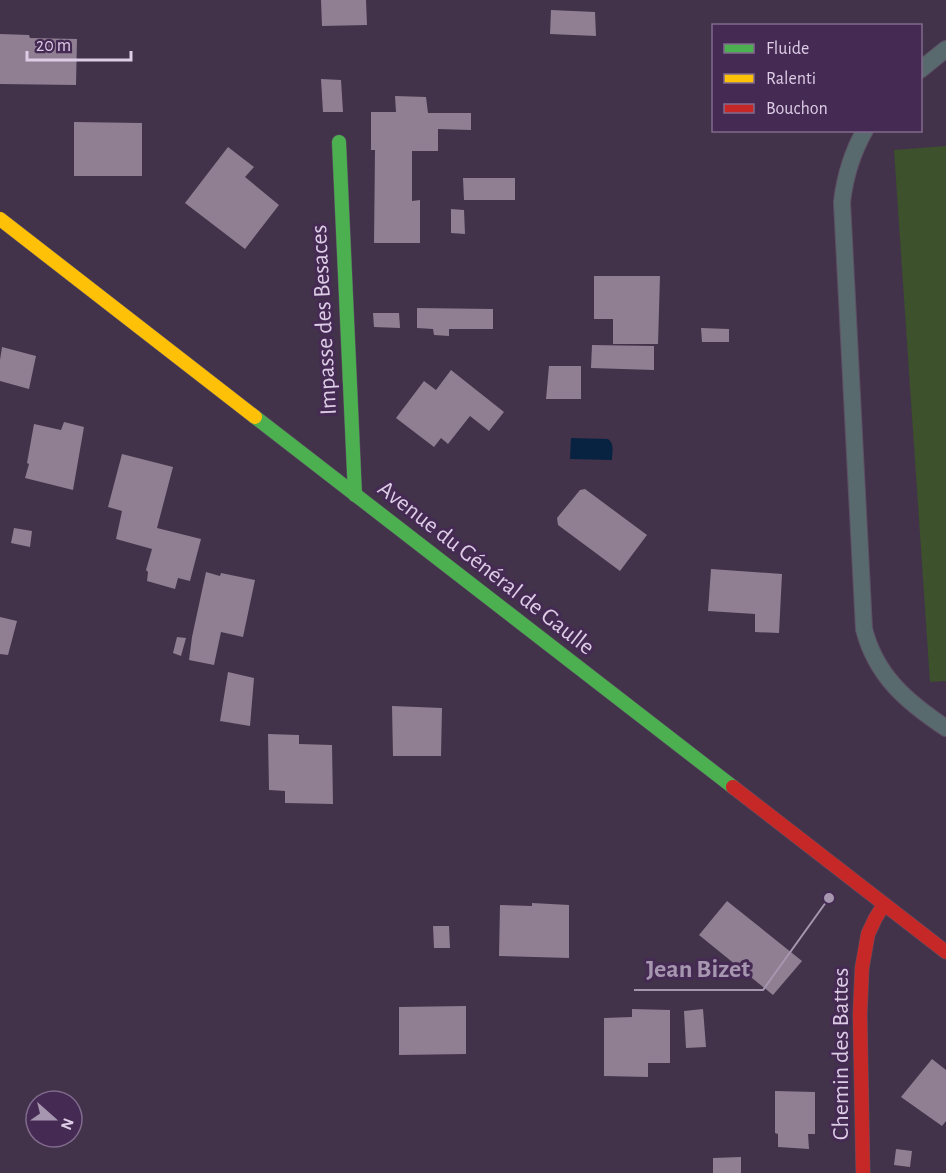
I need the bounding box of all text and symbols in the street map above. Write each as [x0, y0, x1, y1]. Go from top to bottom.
scale bar [27, 24, 130, 62]
legend [712, 24, 922, 132]
text: 20 m [36, 37, 71, 55]
text: Fluide [766, 40, 809, 58]
text: Ralenti [766, 70, 816, 88]
text: Bouchon [766, 100, 828, 118]
street label: Impasse des Besaces [307, 224, 341, 416]
street label: Avenue du Général de Gaulle [373, 476, 599, 660]
callout: Jean Bizet [634, 946, 763, 990]
text: Jean Bizet [646, 956, 750, 982]
street label: Chemin des Battes [829, 968, 853, 1140]
north arrow [24, 1089, 84, 1149]
text: N [58, 1116, 77, 1132]

